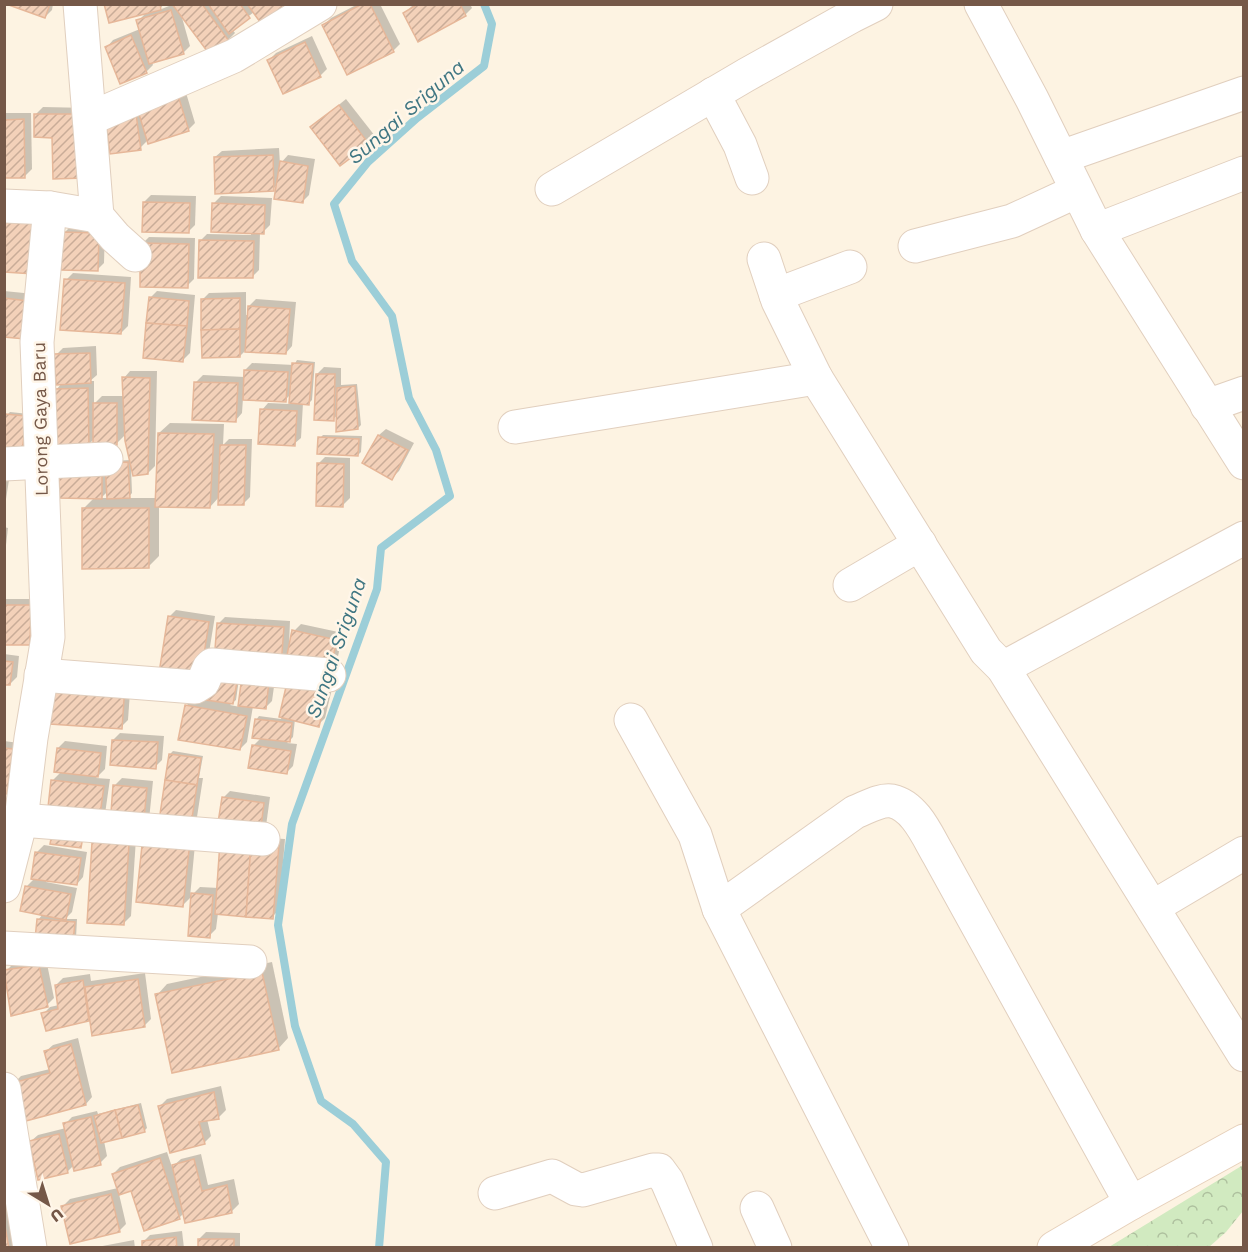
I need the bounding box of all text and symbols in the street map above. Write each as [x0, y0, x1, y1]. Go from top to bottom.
water label: Sungai Sriguna [343, 55, 469, 169]
street label: Lorong Gaya Baru [28, 342, 52, 496]
water label: Sungai Sriguna [301, 575, 371, 721]
north arrow [18, 1174, 78, 1234]
text: U [47, 1204, 67, 1226]

